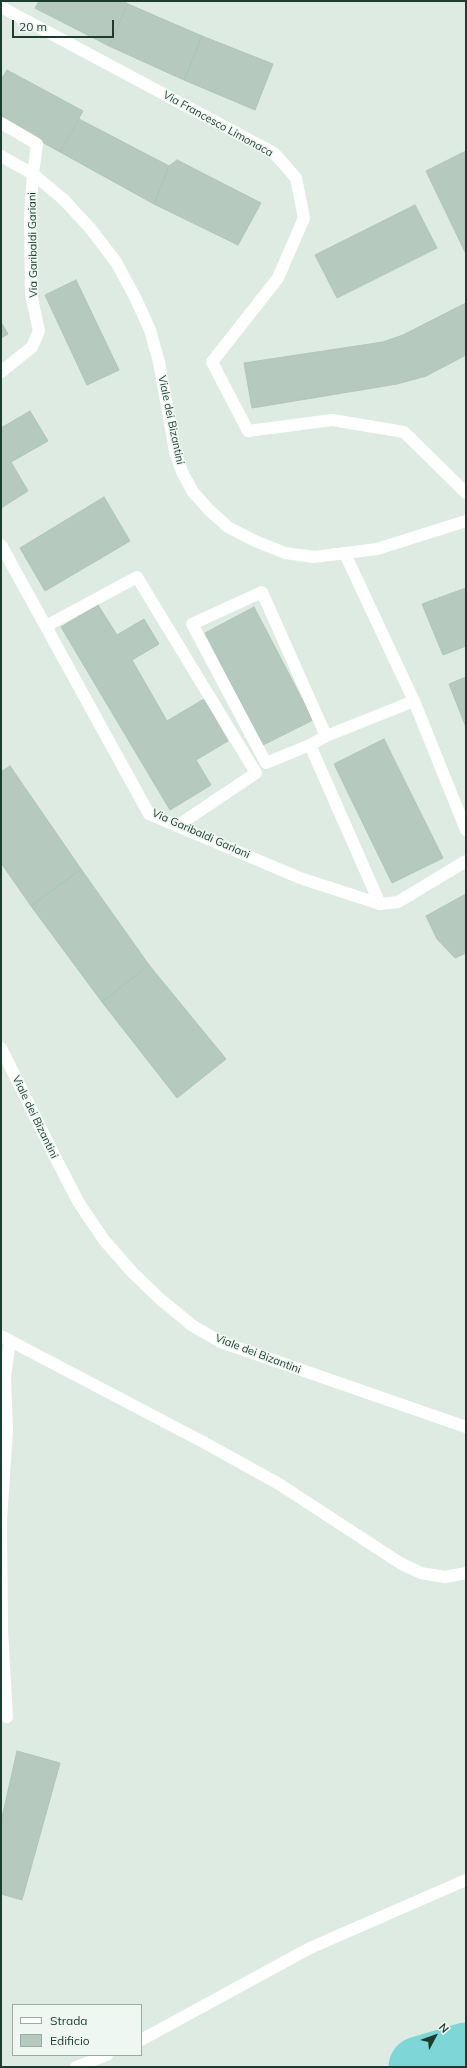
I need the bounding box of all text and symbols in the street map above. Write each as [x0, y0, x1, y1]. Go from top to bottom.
scale bar [14, 12, 116, 38]
text: 20 m [19, 19, 47, 34]
street label: Via Francesco Limonaca [161, 88, 275, 160]
street label: Via Garibaldi Gariani [25, 192, 41, 298]
street label: Viale dei Bizantini [155, 374, 187, 466]
street label: Via Garibaldi Gariani [150, 806, 252, 862]
street label: Viale dei Bizantini [9, 1073, 61, 1161]
street label: Viale dei Bizantini [213, 1332, 303, 1376]
legend [12, 2004, 142, 2056]
text: Strada [50, 2013, 88, 2028]
north arrow [415, 2016, 455, 2056]
text: N [436, 2020, 452, 2036]
text: Edificio [50, 2033, 90, 2048]

